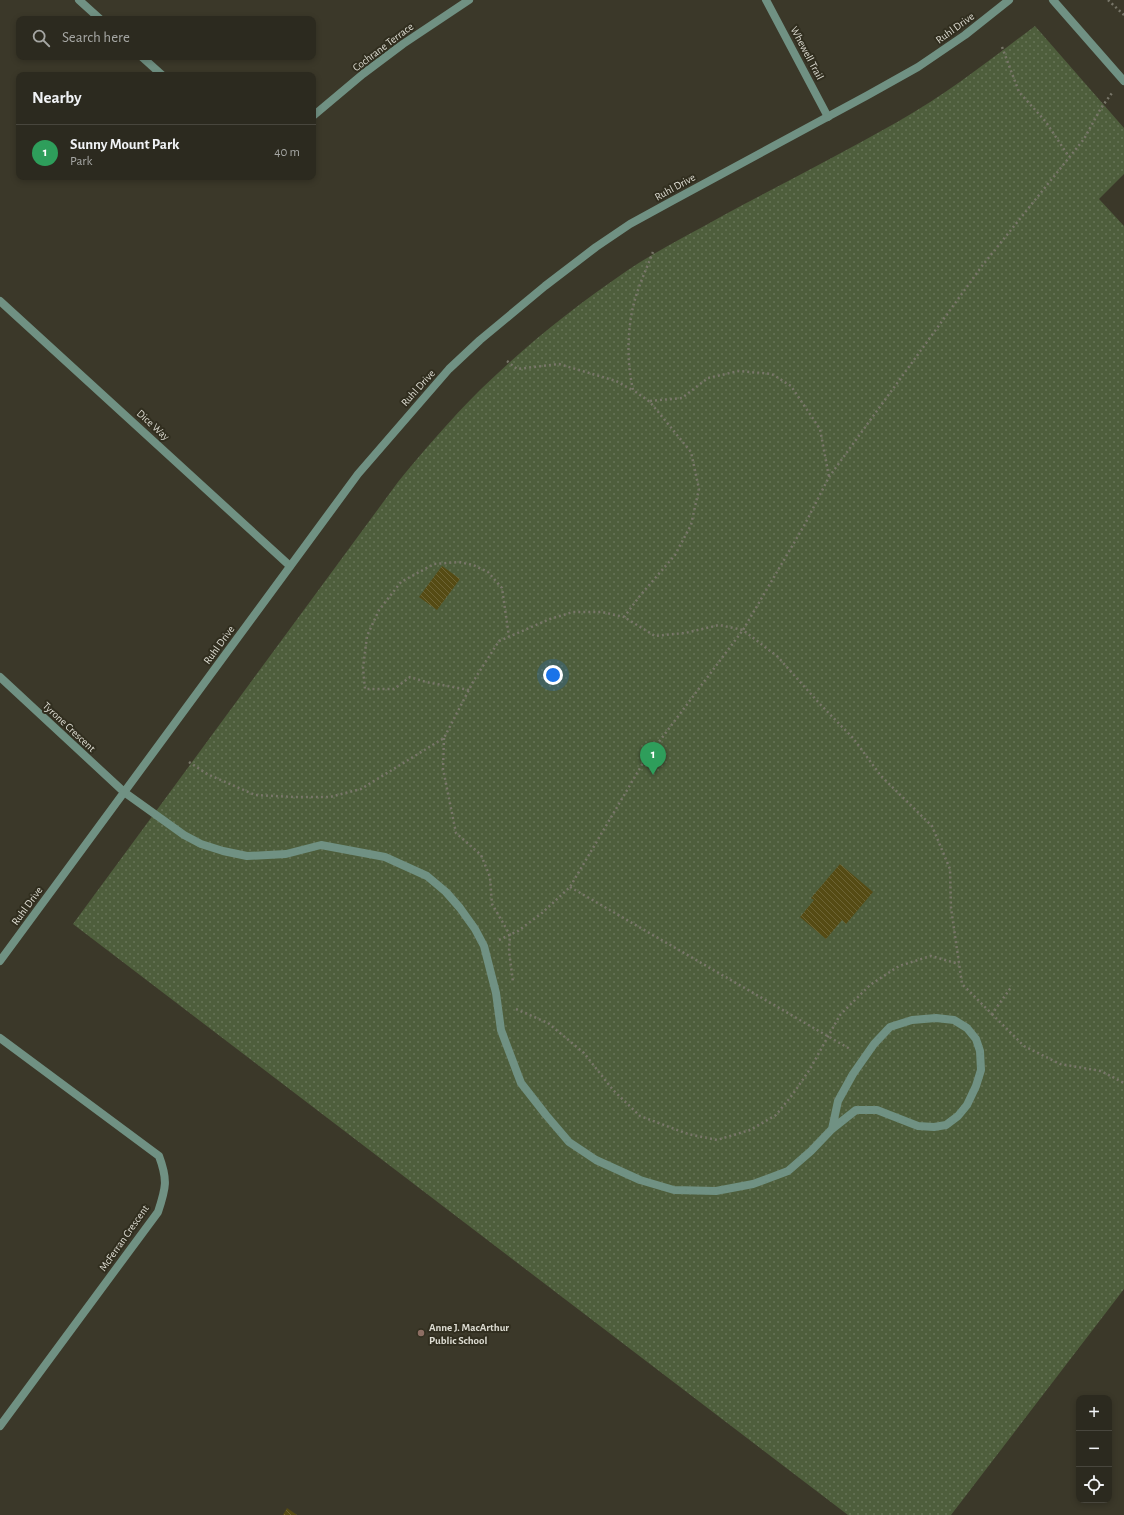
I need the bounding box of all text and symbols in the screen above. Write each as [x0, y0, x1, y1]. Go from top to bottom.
street label: Ruhl Drive [934, 10, 976, 46]
search box [16, 16, 316, 60]
street label: Cochrane Terrace [351, 21, 415, 73]
street label: Whewell Trail [788, 25, 826, 81]
icon: search [30, 27, 52, 49]
text: Search here [62, 30, 130, 45]
text: Nearby [32, 89, 82, 106]
text: Sunny Mount Park [70, 137, 179, 152]
text: 1 [43, 146, 47, 159]
text: 40 m [274, 146, 300, 159]
text: Park [70, 155, 92, 168]
street label: Ruhl Drive [653, 171, 697, 203]
street label: Ruhl Drive [399, 368, 437, 408]
street label: Dice Way [135, 408, 172, 443]
street label: Ruhl Drive [201, 624, 237, 666]
your location [543, 665, 563, 685]
street label: Tyrone Crescent [41, 700, 98, 754]
pin: 1 [640, 742, 666, 775]
street label: Ruhl Drive [9, 885, 45, 927]
street label: McFerran Crescent [97, 1203, 151, 1273]
place label: Anne J. MacArthur Public School [429, 1322, 509, 1346]
marker: Anne J. MacArthur Public School [416, 1328, 426, 1338]
map controls [1076, 1395, 1112, 1503]
button: + [1076, 1395, 1112, 1431]
button: − [1076, 1431, 1112, 1467]
button: locate [1076, 1467, 1112, 1503]

